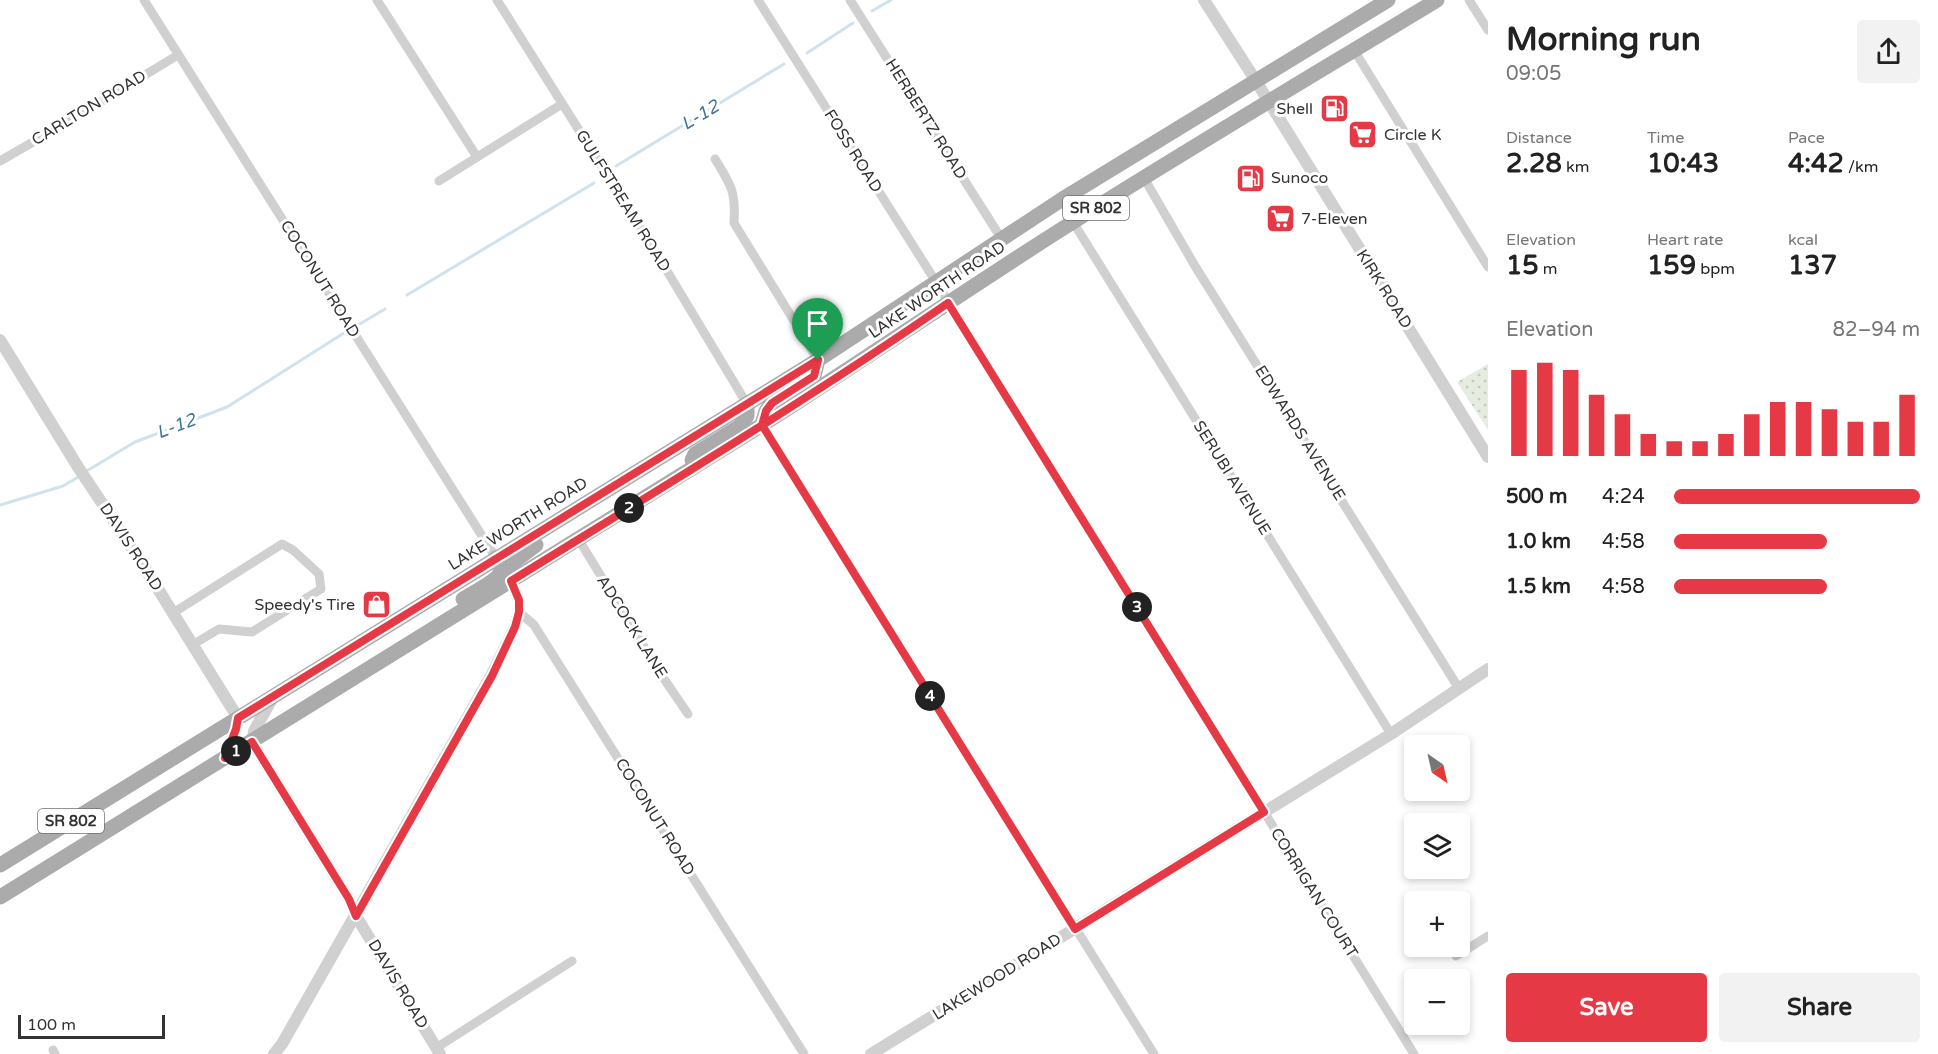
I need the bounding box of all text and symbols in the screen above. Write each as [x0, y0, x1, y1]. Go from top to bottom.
text: Morning run [1506, 20, 1701, 59]
button: share [1857, 20, 1920, 83]
street label: HERBERTZ ROAD [881, 55, 971, 183]
text: 09:05 [1506, 62, 1561, 86]
street label: CARLTON ROAD [28, 66, 150, 150]
fuel station icon: Shell [1318, 93, 1350, 125]
water label: L-12 [677, 94, 724, 135]
place label: Shell [1277, 99, 1313, 119]
street label: FOSS ROAD [820, 106, 886, 196]
supermarket icon: Circle K [1347, 119, 1379, 151]
place label: Circle K [1384, 125, 1442, 145]
street label: GULFSTREAM ROAD [571, 126, 675, 276]
text: Distance [1506, 128, 1572, 148]
text: Time [1647, 128, 1684, 148]
text: Pace [1788, 128, 1825, 148]
text: 2.28 [1506, 148, 1562, 179]
text: 10:43 [1647, 148, 1719, 179]
text: 4:42 [1788, 148, 1844, 179]
text: km [1562, 157, 1589, 177]
text: /km [1844, 157, 1878, 177]
fuel station icon: Sunoco [1234, 162, 1266, 194]
place label: Sunoco [1271, 168, 1328, 188]
road number: SR 802 [1063, 196, 1129, 220]
supermarket icon: 7-Eleven [1264, 203, 1296, 235]
place label: 7-Eleven [1301, 209, 1368, 229]
street label: COCONUT ROAD [276, 217, 364, 341]
text: Elevation [1506, 230, 1576, 250]
text: Heart rate [1647, 230, 1723, 250]
text: kcal [1788, 230, 1818, 250]
street label: LAKE WORTH ROAD [865, 237, 1009, 343]
street label: KIRK ROAD [1352, 246, 1416, 332]
text: 15 [1506, 250, 1539, 281]
text: 159 [1647, 250, 1696, 281]
text: 137 [1788, 250, 1837, 281]
text: m [1539, 259, 1558, 279]
text: bpm [1696, 259, 1735, 279]
pin [792, 298, 843, 360]
icon: arrive [801, 307, 834, 340]
text: Elevation [1506, 318, 1593, 342]
text: 82–94 m [1833, 318, 1920, 342]
street label: EDWARDS AVENUE [1250, 362, 1350, 504]
water label: L-12 [153, 408, 200, 443]
street label: SERUBI AVENUE [1189, 417, 1275, 539]
street label: LAKE WORTH ROAD [445, 473, 591, 575]
text: 500 m [1506, 485, 1567, 509]
text: 4:24 [1602, 485, 1645, 509]
pin: 2 [614, 493, 644, 523]
text: 2 [624, 498, 634, 518]
street label: DAVIS ROAD [95, 499, 167, 595]
text: 1.0 km [1506, 530, 1571, 554]
text: 4:58 [1602, 530, 1645, 554]
street label: ADCOCK LANE [592, 572, 672, 682]
text: 1.5 km [1506, 575, 1571, 599]
text: 4:58 [1602, 575, 1645, 599]
shop icon: Speedy's Tire [360, 589, 392, 621]
pin: 3 [1122, 592, 1152, 622]
place label: Speedy's Tire [254, 595, 355, 615]
text: 3 [1132, 597, 1142, 617]
pin: 4 [915, 681, 945, 711]
text: 4 [925, 686, 935, 706]
north arrow [1404, 735, 1470, 801]
map controls [1404, 735, 1470, 1035]
pin: 1 [221, 736, 251, 766]
text: 1 [231, 741, 241, 761]
street label: COCONUT ROAD [611, 755, 699, 879]
road number: SR 802 [38, 809, 104, 833]
button: layers [1404, 813, 1470, 879]
street label: CORRIGAN COURT [1266, 824, 1362, 962]
button: + [1404, 891, 1470, 957]
street label: LAKEWOOD ROAD [929, 929, 1065, 1025]
street label: DAVIS ROAD [363, 936, 433, 1032]
button: − [1404, 969, 1470, 1035]
button: Save [1506, 973, 1707, 1042]
button: Share [1719, 973, 1920, 1042]
scale bar [18, 1012, 165, 1040]
text: 100 m [27, 1015, 76, 1035]

